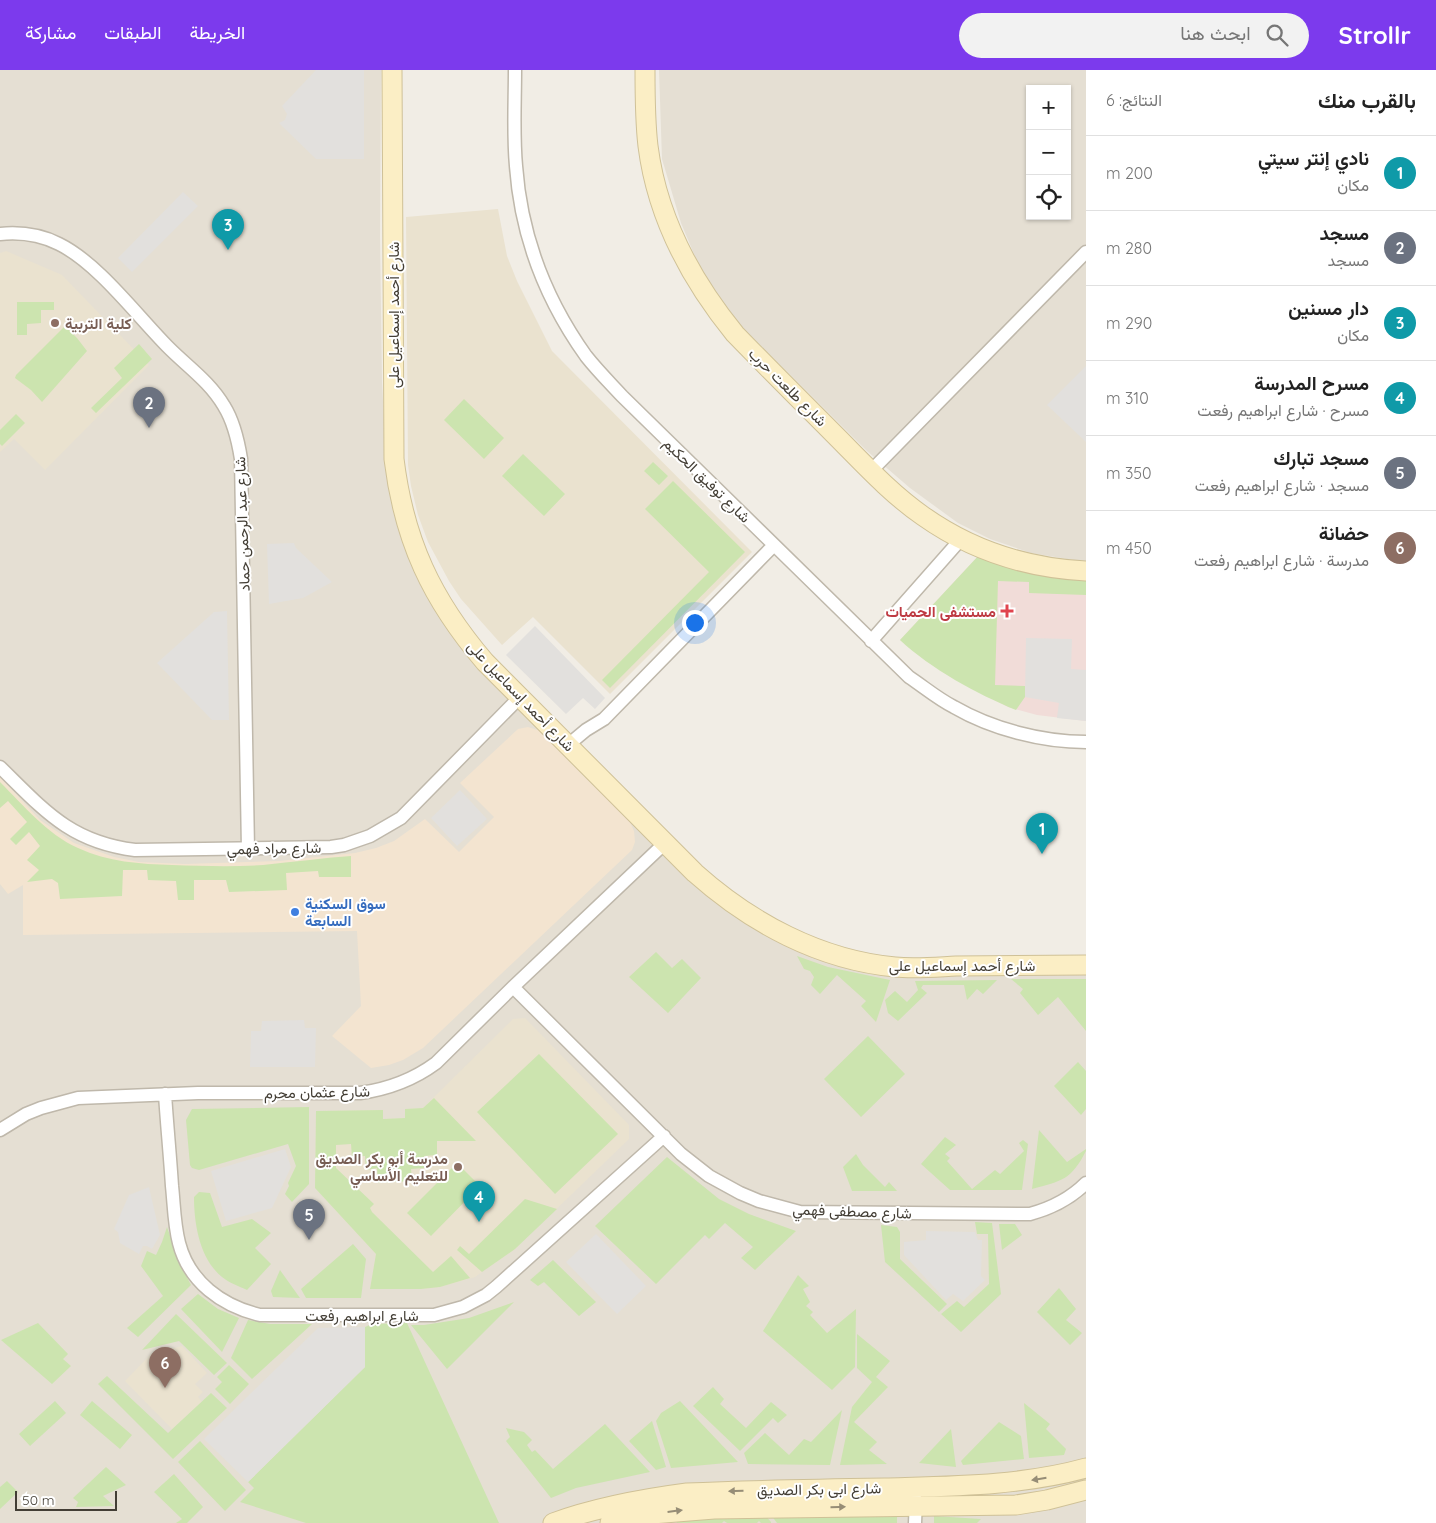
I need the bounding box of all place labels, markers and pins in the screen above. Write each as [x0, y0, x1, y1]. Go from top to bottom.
pin: 3 [212, 209, 244, 250]
place label: كلية التربية [65, 314, 132, 333]
marker: كلية التربية [49, 317, 61, 329]
pin: 2 [133, 387, 165, 428]
place label: مستشفى الحميات [885, 602, 996, 621]
marker: مستشفى الحميات [1000, 604, 1014, 618]
pin: 1 [1026, 813, 1058, 854]
place label: سوق السكنية السابعة [305, 894, 386, 930]
marker: سوق السكنية السابعة [289, 906, 301, 918]
place label: مدرسة أبو بكر الصديق للتعليم الأساسي [316, 1149, 448, 1189]
marker: مدرسة أبو بكر الصديق للتعليم الأساسي [452, 1161, 464, 1173]
pin: 4 [463, 1181, 495, 1222]
pin: 5 [293, 1199, 325, 1240]
pin: 6 [149, 1347, 181, 1388]

